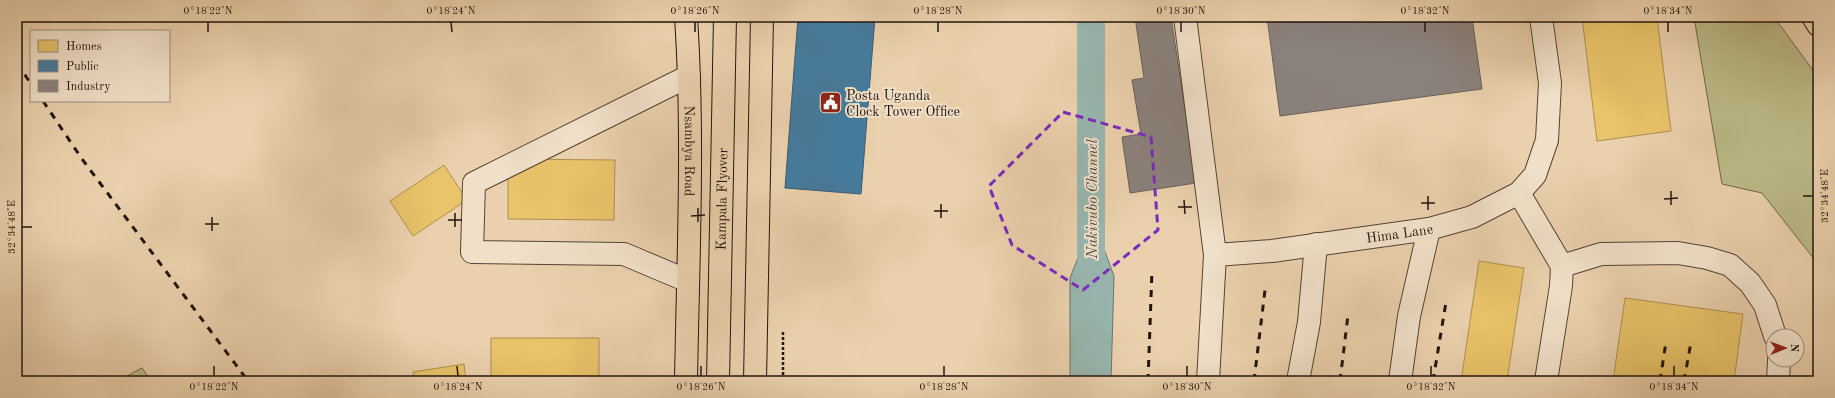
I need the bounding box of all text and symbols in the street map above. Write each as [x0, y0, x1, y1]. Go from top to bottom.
text: 0°18'22"N [184, 6, 233, 16]
text: 0°18'24"N [427, 6, 476, 16]
text: 0°18'26"N [671, 6, 720, 16]
text: 0°18'28"N [914, 6, 963, 16]
text: 0°18'30"N [1157, 6, 1206, 16]
text: 0°18'32"N [1401, 6, 1450, 16]
text: 0°18'34"N [1644, 6, 1693, 16]
legend [30, 30, 170, 102]
text: Homes [66, 41, 102, 53]
text: Public [66, 61, 98, 73]
text: Industry [66, 81, 111, 93]
place label: Posta Uganda Clock Tower Office [846, 89, 960, 119]
public building icon: Posta Uganda Clock Tower Office [817, 90, 843, 116]
street label: Nsambya Road [682, 105, 696, 197]
water label: Nakivubo Channel [1086, 139, 1101, 260]
street label: Kampala Flyover [715, 147, 730, 251]
text: 32°34'48"E [1820, 169, 1830, 223]
text: 32°34'48"E [7, 200, 17, 254]
street label: Hima Lane [1365, 222, 1435, 246]
north arrow [1765, 328, 1805, 368]
text: N [1788, 344, 1799, 353]
text: 0°18'22"N [190, 382, 239, 392]
text: 0°18'24"N [434, 382, 483, 392]
text: 0°18'26"N [677, 382, 726, 392]
text: 0°18'28"N [920, 382, 969, 392]
text: 0°18'30"N [1163, 382, 1212, 392]
text: 0°18'32"N [1407, 382, 1456, 392]
text: 0°18'34"N [1650, 382, 1699, 392]

